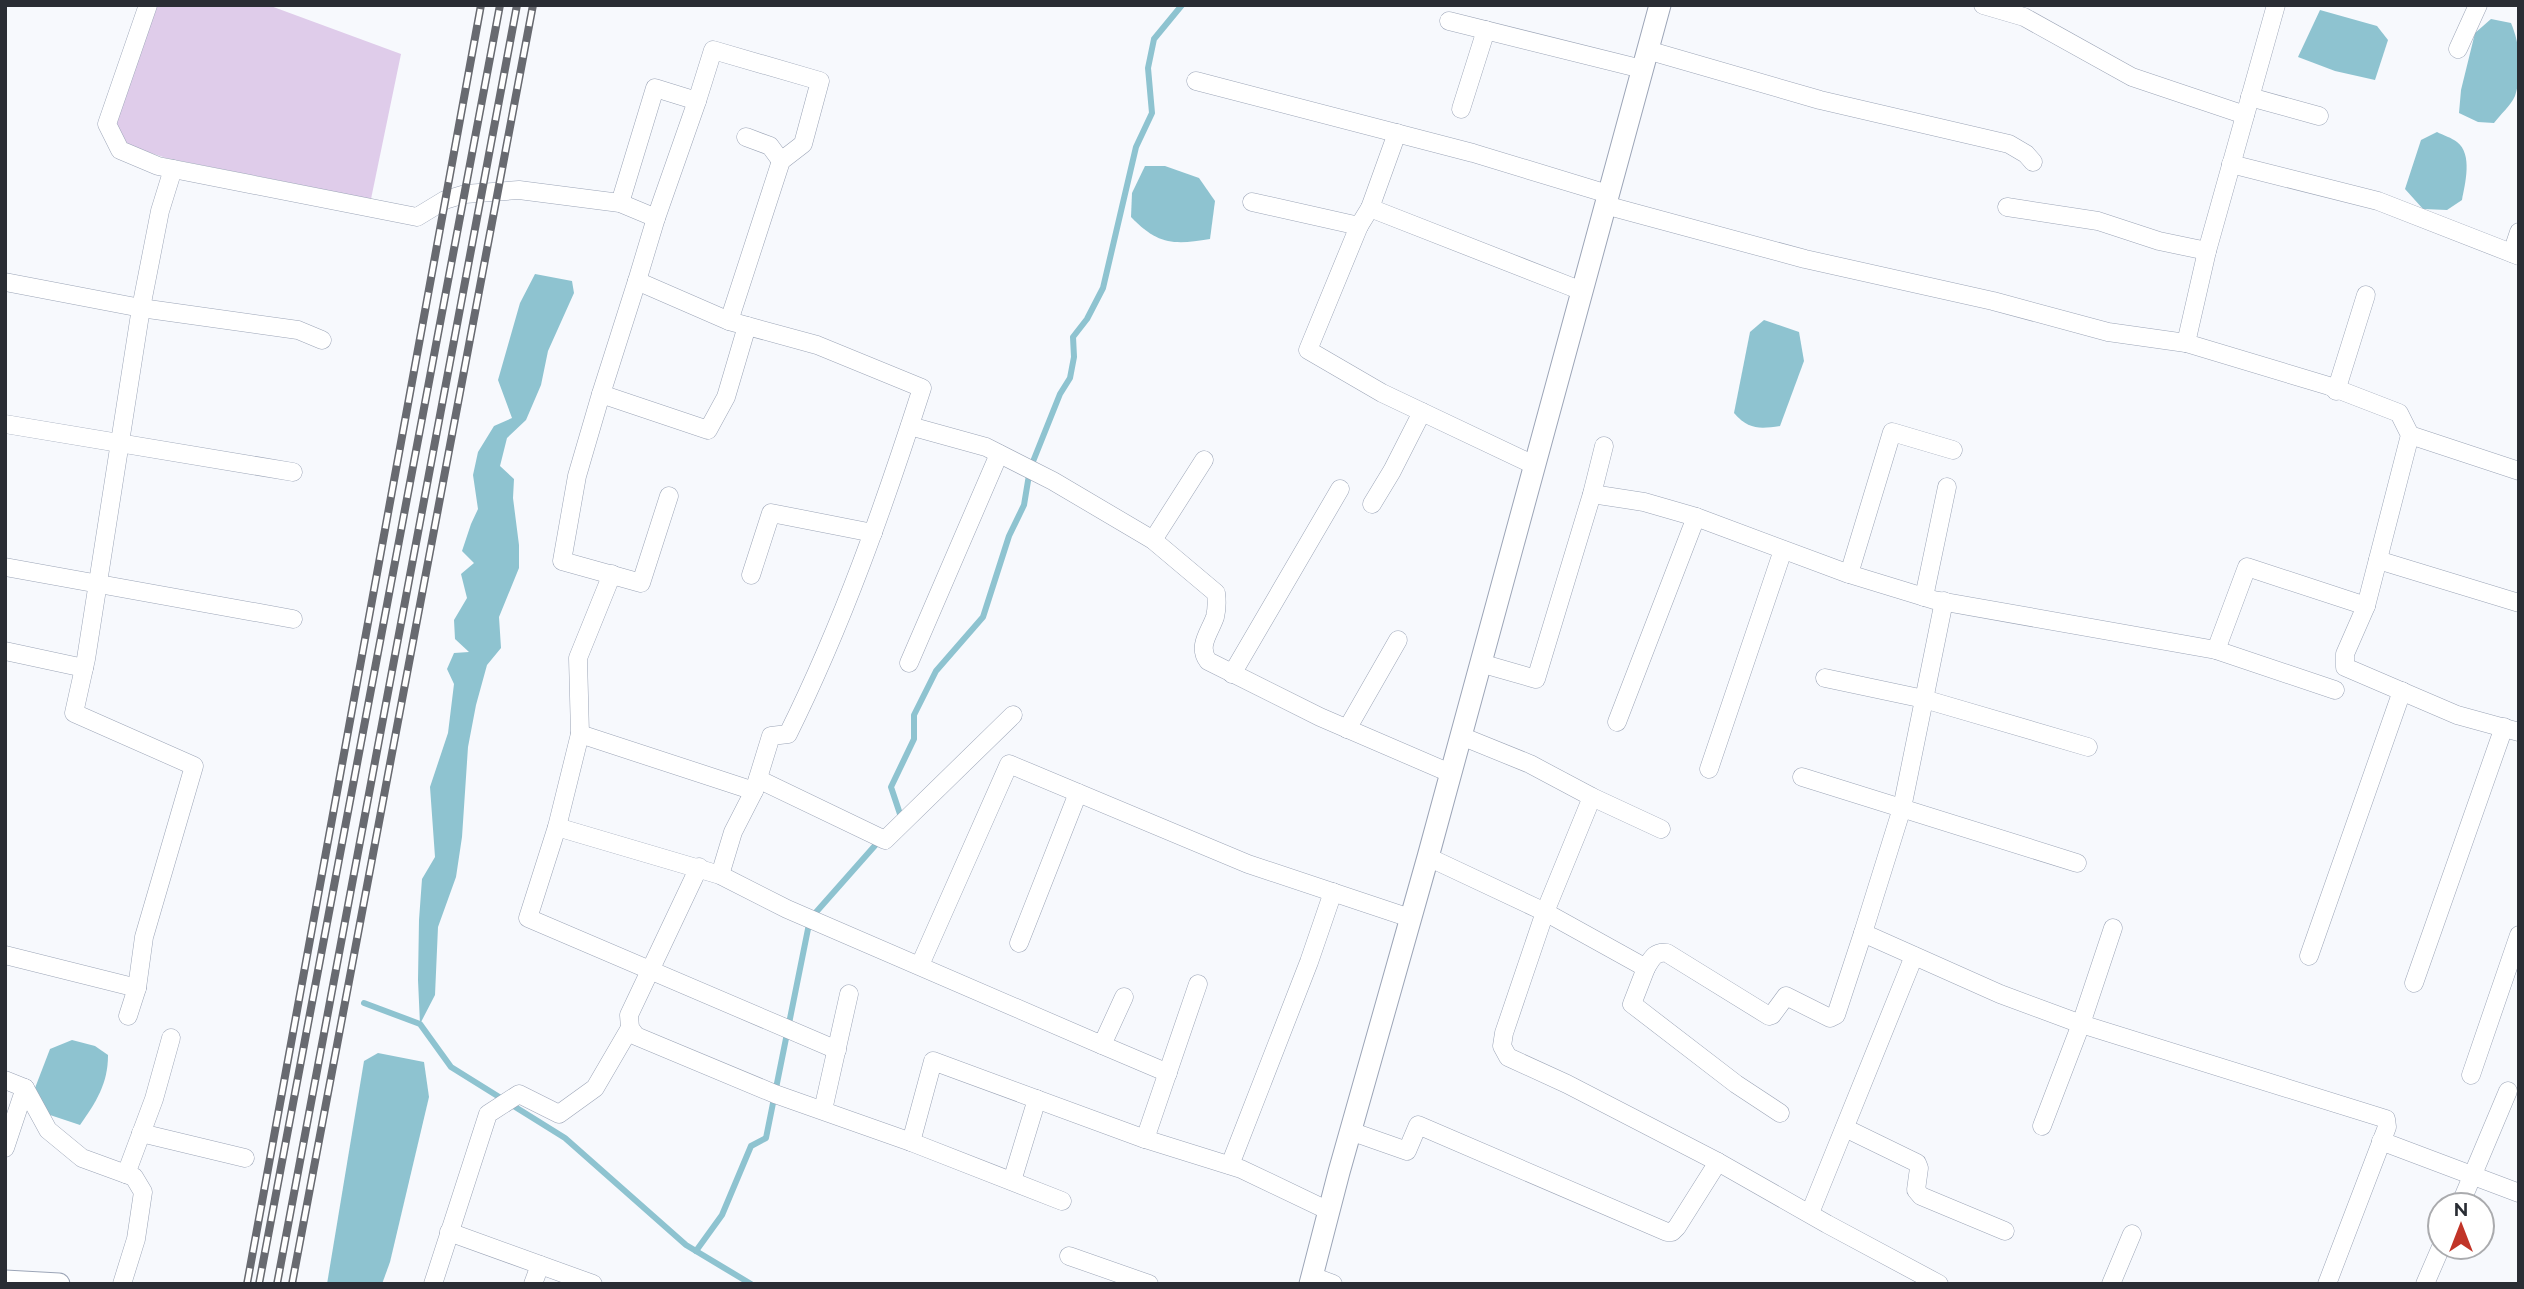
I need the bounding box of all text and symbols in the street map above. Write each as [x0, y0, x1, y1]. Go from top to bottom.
north arrow [2426, 1191, 2496, 1261]
text: N [2454, 1198, 2468, 1220]

